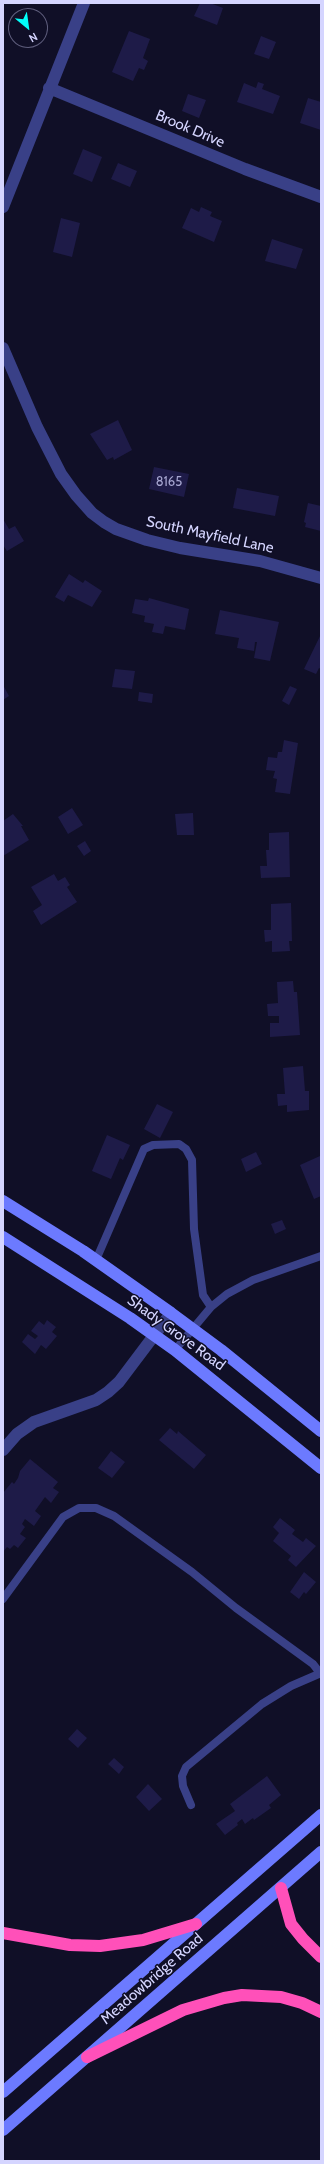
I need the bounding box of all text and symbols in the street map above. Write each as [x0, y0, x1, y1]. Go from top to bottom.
north arrow [8, 8, 48, 48]
text: N [27, 30, 40, 46]
street label: Brook Drive [153, 106, 227, 152]
house number: 8165 [156, 474, 182, 490]
street label: South Mayfield Lane [145, 513, 275, 557]
street label: Shady Grove Road [123, 1291, 229, 1375]
street label: Meadowbridge Road [97, 1930, 207, 2028]

